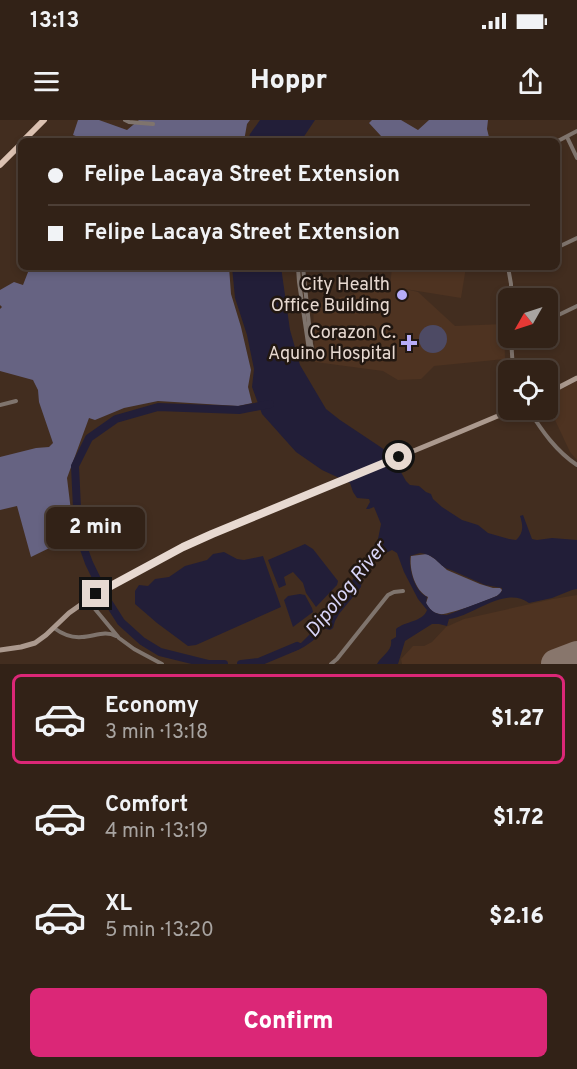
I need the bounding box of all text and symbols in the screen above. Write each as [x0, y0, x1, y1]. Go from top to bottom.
text: 13:13 [30, 8, 79, 35]
text: Hoppr [250, 64, 327, 98]
icon: menu [30, 65, 63, 98]
icon: share [514, 65, 547, 98]
text: Felipe Lacaya Street Extension [84, 162, 400, 189]
text: Felipe Lacaya Street Extension [84, 220, 400, 247]
place label: City Health Office Building [271, 274, 390, 318]
marker: City Health Office Building [395, 288, 409, 302]
north arrow [498, 288, 558, 348]
map controls [498, 288, 558, 420]
place label: Corazon C. Aquino Hospital [268, 322, 396, 366]
marker: Corazon C. Aquino Hospital [400, 334, 418, 352]
button: locate [498, 360, 558, 420]
route start [385, 443, 412, 470]
callout: 2 min [46, 507, 146, 549]
text: 2 min [69, 515, 122, 541]
water label: Dipolog River [300, 535, 395, 643]
route end [82, 580, 109, 607]
icon: car [33, 692, 87, 746]
text: Economy [105, 693, 199, 720]
text: $1.27 [491, 706, 544, 733]
text: 3 min · 13:18 [105, 720, 208, 746]
icon: car [33, 791, 87, 845]
text: Comfort [105, 792, 188, 819]
text: $1.72 [493, 805, 544, 832]
text: 4 min · 13:19 [105, 819, 208, 845]
icon: car [33, 890, 87, 944]
text: XL [105, 891, 132, 918]
text: $2.16 [489, 904, 544, 931]
text: 5 min · 13:20 [105, 918, 214, 944]
button: Confirm [30, 988, 547, 1057]

